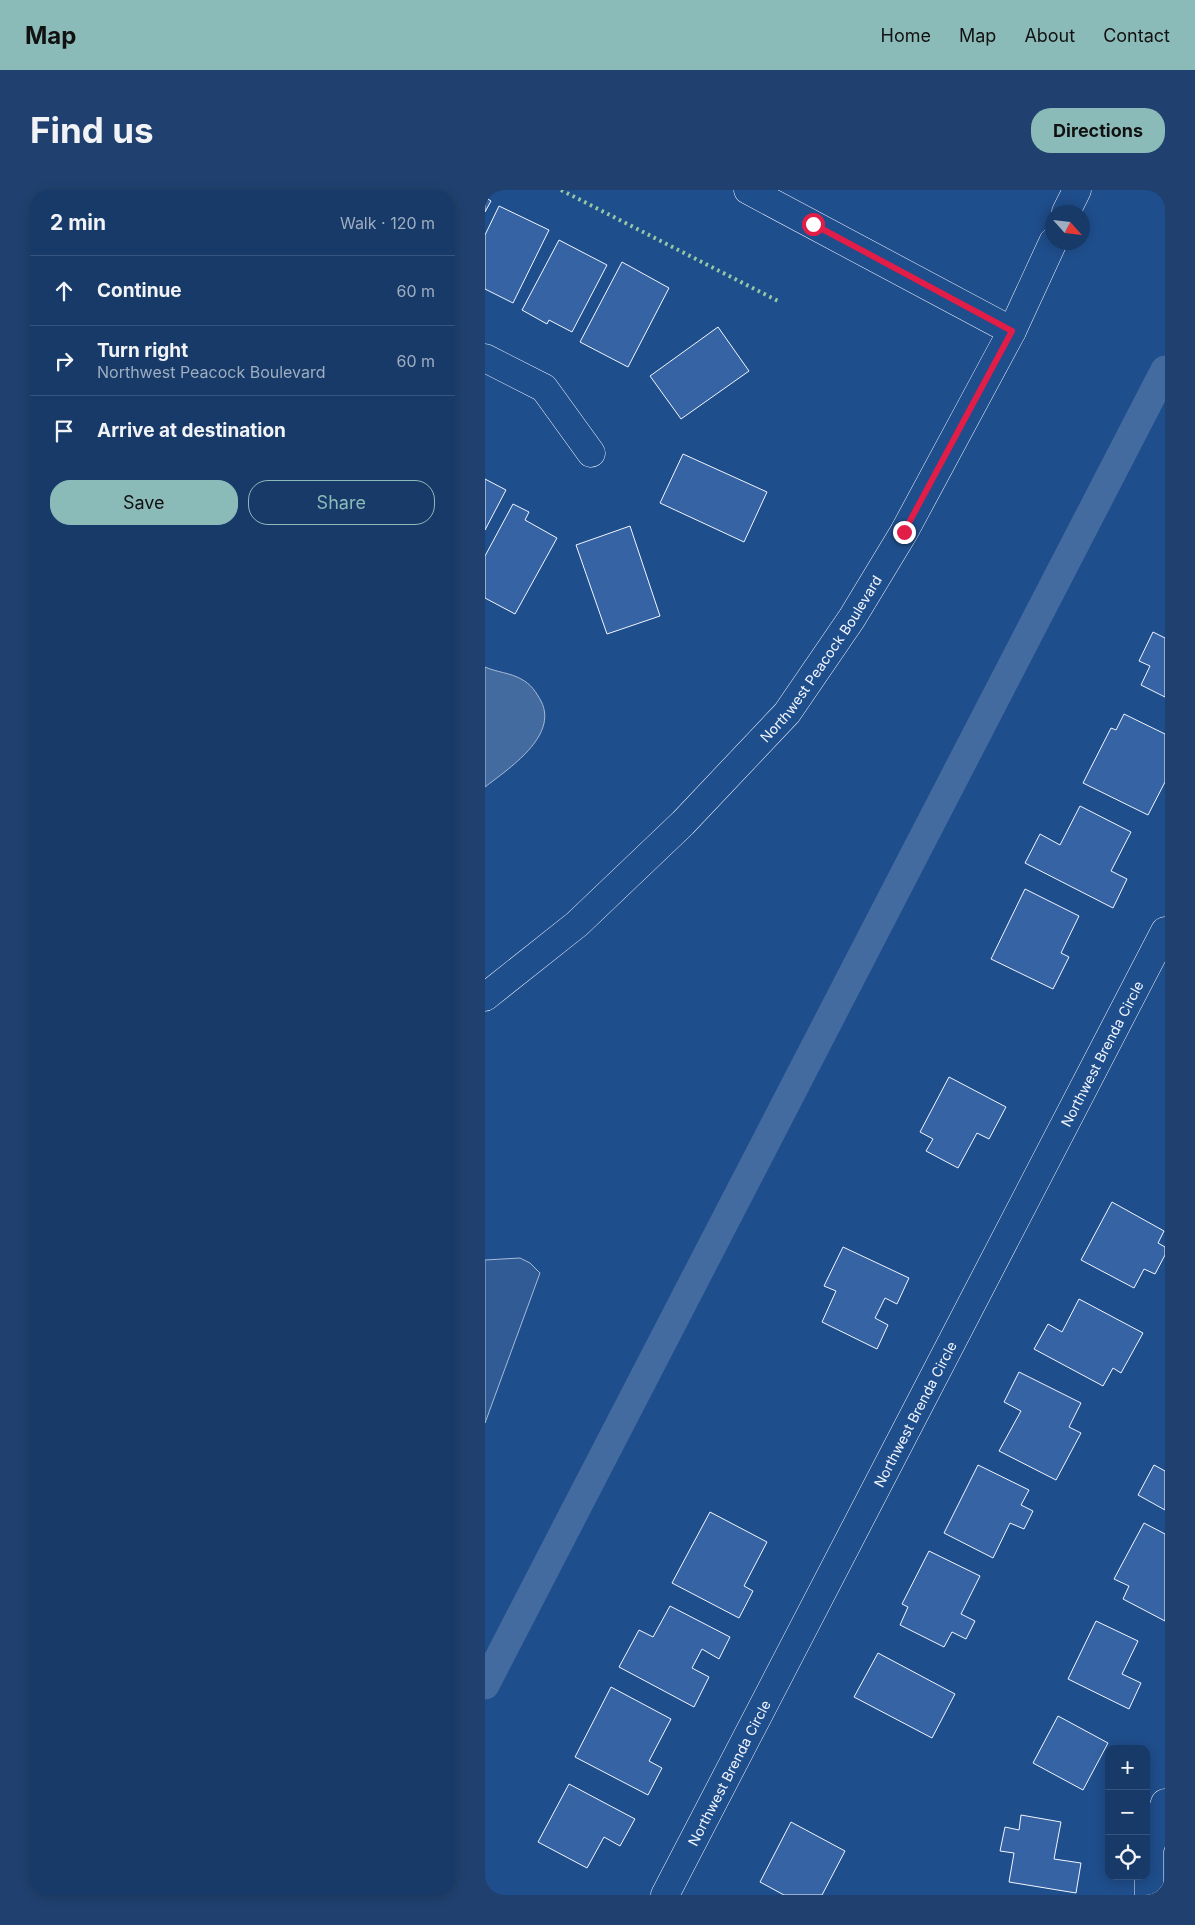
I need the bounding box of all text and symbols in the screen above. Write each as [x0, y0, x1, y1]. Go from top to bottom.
text: Map [25, 21, 76, 50]
text: Home [881, 25, 931, 46]
text: Map [959, 25, 996, 46]
text: About [1024, 25, 1075, 46]
text: Contact [1103, 25, 1170, 46]
button: Directions [1031, 108, 1165, 153]
text: Find us [30, 109, 154, 151]
north arrow [1045, 205, 1090, 250]
text: 2 min [50, 210, 106, 235]
text: Walk · 120 m [340, 213, 435, 233]
route start [802, 213, 825, 236]
icon: ahead [50, 277, 78, 305]
text: Continue [97, 279, 182, 302]
text: 60 m [396, 281, 435, 301]
text: Turn right [97, 339, 188, 362]
icon: right [50, 347, 78, 375]
text: 60 m [396, 351, 435, 371]
text: Northwest Peacock Boulevard [97, 362, 326, 382]
icon: arrive [50, 417, 78, 445]
text: Arrive at destination [97, 419, 286, 442]
button: Save [50, 480, 238, 525]
button: Share [248, 480, 435, 525]
route end [893, 521, 916, 544]
street label: Northwest Peacock Boulevard [756, 572, 885, 745]
street label: Northwest Brenda Circle [1057, 978, 1146, 1129]
street label: Northwest Brenda Circle [870, 1338, 959, 1490]
street label: Northwest Brenda Circle [684, 1697, 773, 1848]
map controls [1105, 1745, 1150, 1880]
button: + [1105, 1745, 1150, 1790]
button: − [1105, 1790, 1150, 1835]
button: locate [1105, 1835, 1150, 1880]

